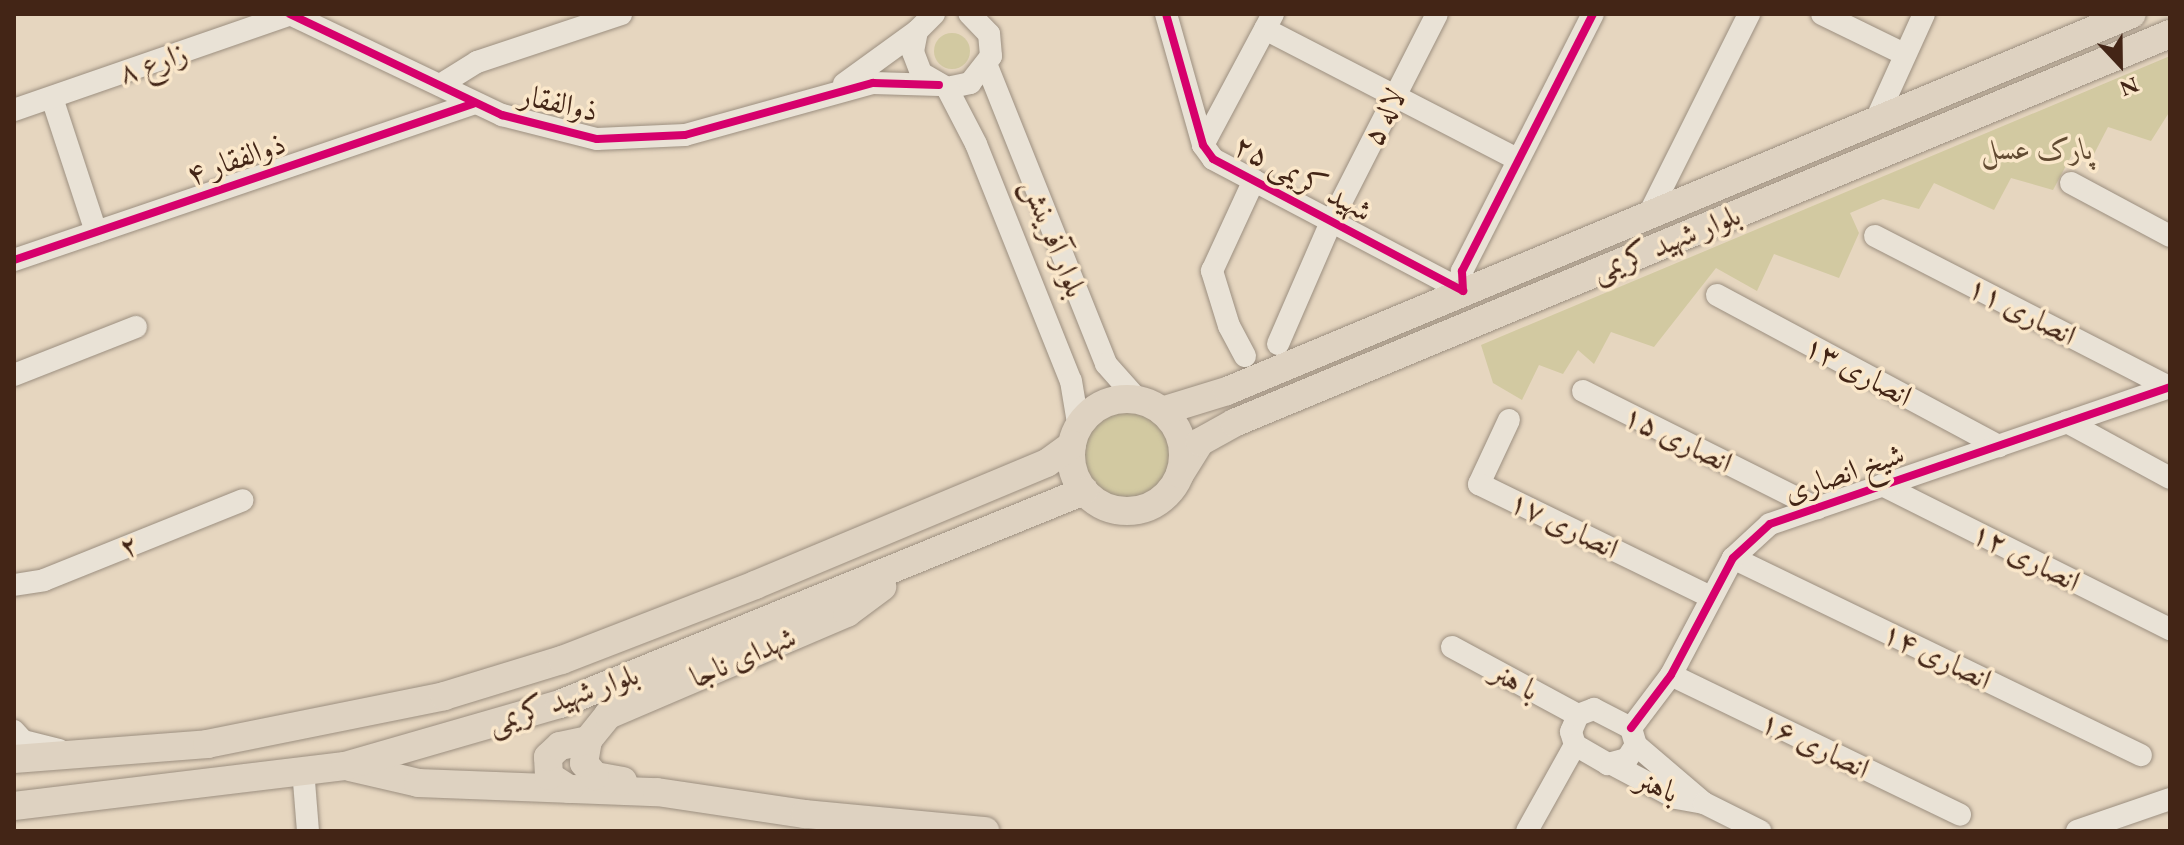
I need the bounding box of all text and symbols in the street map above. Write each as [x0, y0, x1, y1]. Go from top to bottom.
north arrow [2080, 24, 2160, 104]
street label: زارع ۸ [114, 35, 192, 91]
text: N [2115, 70, 2143, 103]
street label: ذوالفقار [517, 77, 601, 129]
street label: لاله ۵ [1355, 82, 1413, 152]
street label: ذوالفقار ۴ [182, 125, 290, 193]
street label: شهید کریمی ۲۵ [1228, 127, 1378, 229]
park label: پارک عسل [1981, 131, 2093, 167]
street label: بلوار آفرینش [1014, 173, 1094, 303]
street label: بلوار شهید کریمی [1586, 197, 1746, 289]
street label: انصاری ۱۱ [1962, 268, 2082, 354]
street label: انصاری ۱۳ [1798, 328, 1918, 414]
street label: انصاری ۱۵ [1618, 397, 1738, 481]
street label: شیخ انصاری [1779, 436, 1909, 510]
street label: انصاری ۱۷ [1504, 483, 1624, 567]
street label: انصاری ۱۲ [1966, 514, 2086, 600]
street label: ۲ [114, 526, 144, 566]
street label: انصاری ۱۴ [1877, 614, 1997, 698]
street label: شهدای ناجا [685, 619, 801, 695]
street label: با هنر [1485, 653, 1545, 709]
street label: بلوار شهید کریمی [483, 656, 643, 742]
street label: انصاری ۱۶ [1755, 703, 1875, 787]
street label: باهنر [1631, 761, 1683, 811]

